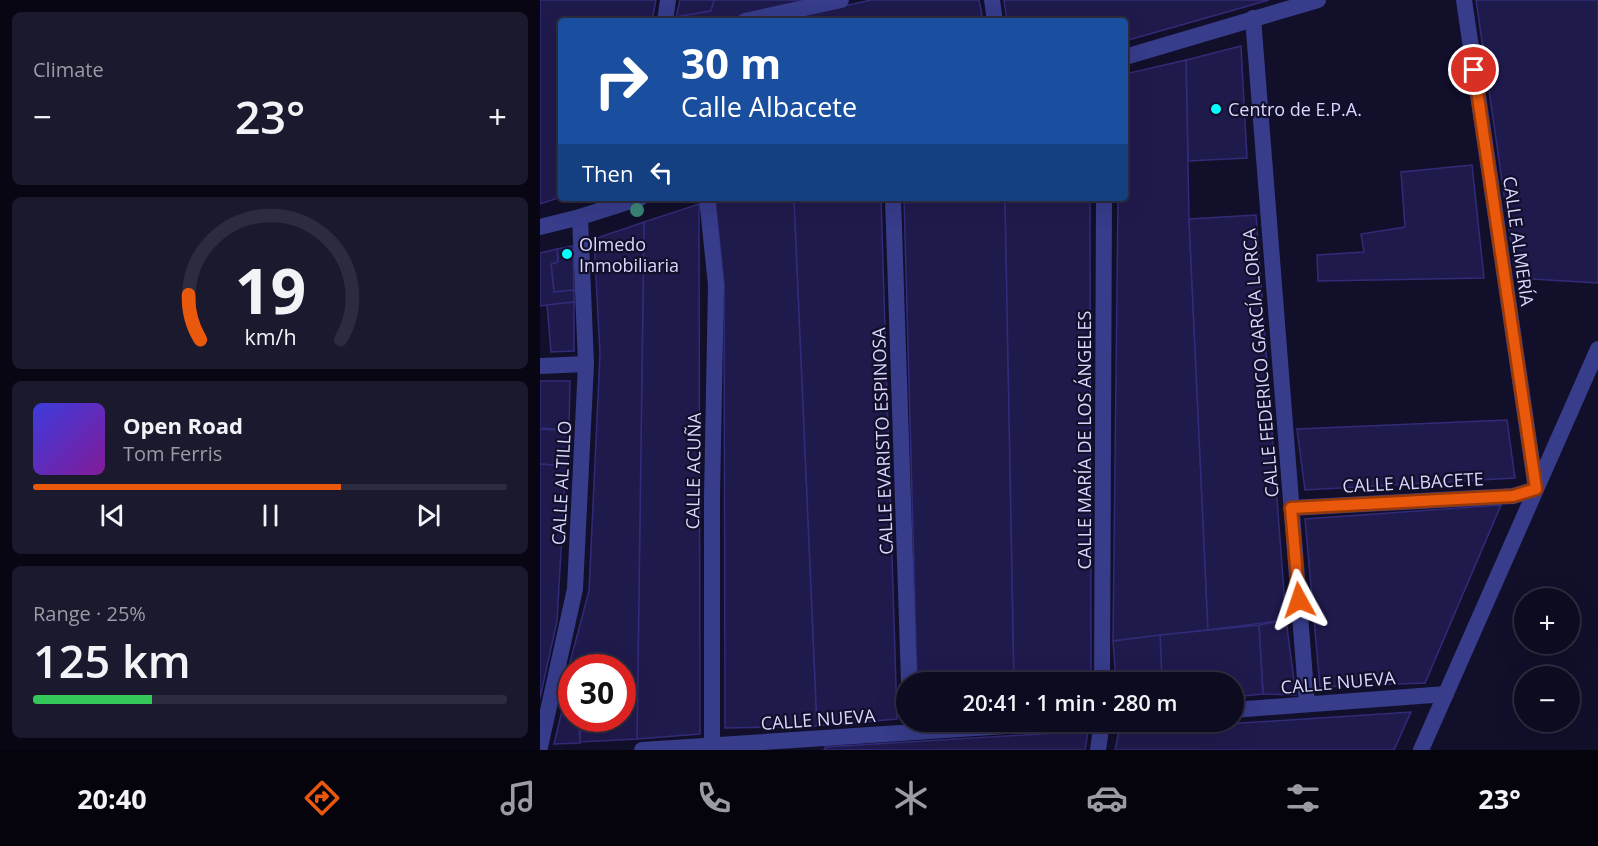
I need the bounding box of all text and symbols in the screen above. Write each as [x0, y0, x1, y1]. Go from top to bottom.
text: 30 m [681, 34, 781, 91]
icon: right [582, 42, 660, 120]
pin [1448, 44, 1499, 95]
icon: arrive [1457, 53, 1490, 86]
text: Climate [33, 56, 104, 83]
text: 23° [235, 86, 305, 147]
text: Calle Albacete [681, 88, 857, 125]
text: − [33, 94, 52, 139]
text: + [488, 94, 507, 139]
place label: Centro de E.P.A. [1228, 97, 1362, 121]
marker: Centro de E.P.A. [1209, 102, 1223, 116]
icon: left [645, 156, 678, 189]
text: Then [582, 158, 633, 188]
street label: CALLE ALMERÍA [1498, 175, 1540, 308]
street label: CALLE FEDERICO GARCÍA LORCA [1236, 227, 1284, 498]
place label: Olmedo Inmobiliaria [579, 232, 679, 277]
text: 19 [234, 247, 306, 332]
marker: Olmedo Inmobiliaria [560, 247, 574, 261]
street label: CALLE MARÍA DE LOS ÁNGELES [1072, 310, 1096, 569]
text: km/h [244, 322, 296, 351]
street label: CALLE EVARISTO ESPINOSA [866, 326, 898, 555]
text: Open Road [123, 410, 243, 440]
street label: CALLE ACUÑA [680, 412, 706, 530]
street label: CALLE ALTILLO [546, 420, 576, 546]
text: Tom Ferris [123, 440, 222, 467]
street label: CALLE ALBACETE [1342, 466, 1484, 498]
icon: previous [96, 499, 129, 532]
icon: pause [254, 499, 287, 532]
icon: next [412, 499, 445, 532]
position arrow [1267, 568, 1331, 632]
map controls [1514, 588, 1580, 732]
button: + [1514, 588, 1580, 654]
text: Range · 25% [33, 600, 146, 627]
text: 125 km [33, 630, 191, 691]
speed limit sign: 30 [558, 654, 636, 732]
street label: CALLE NUEVA [1280, 665, 1397, 699]
button: − [1514, 666, 1580, 732]
text: 20:41 · 1 min · 280 m [962, 687, 1178, 717]
street label: CALLE NUEVA [760, 703, 877, 735]
icon: directions [301, 777, 343, 819]
icon: music [497, 777, 539, 819]
icon: phone [693, 777, 735, 819]
icon: climate [890, 777, 932, 819]
icon: car [1086, 777, 1128, 819]
icon: filters [1282, 777, 1324, 819]
text: 20:40 [77, 780, 147, 817]
text: 23° [1478, 780, 1521, 817]

